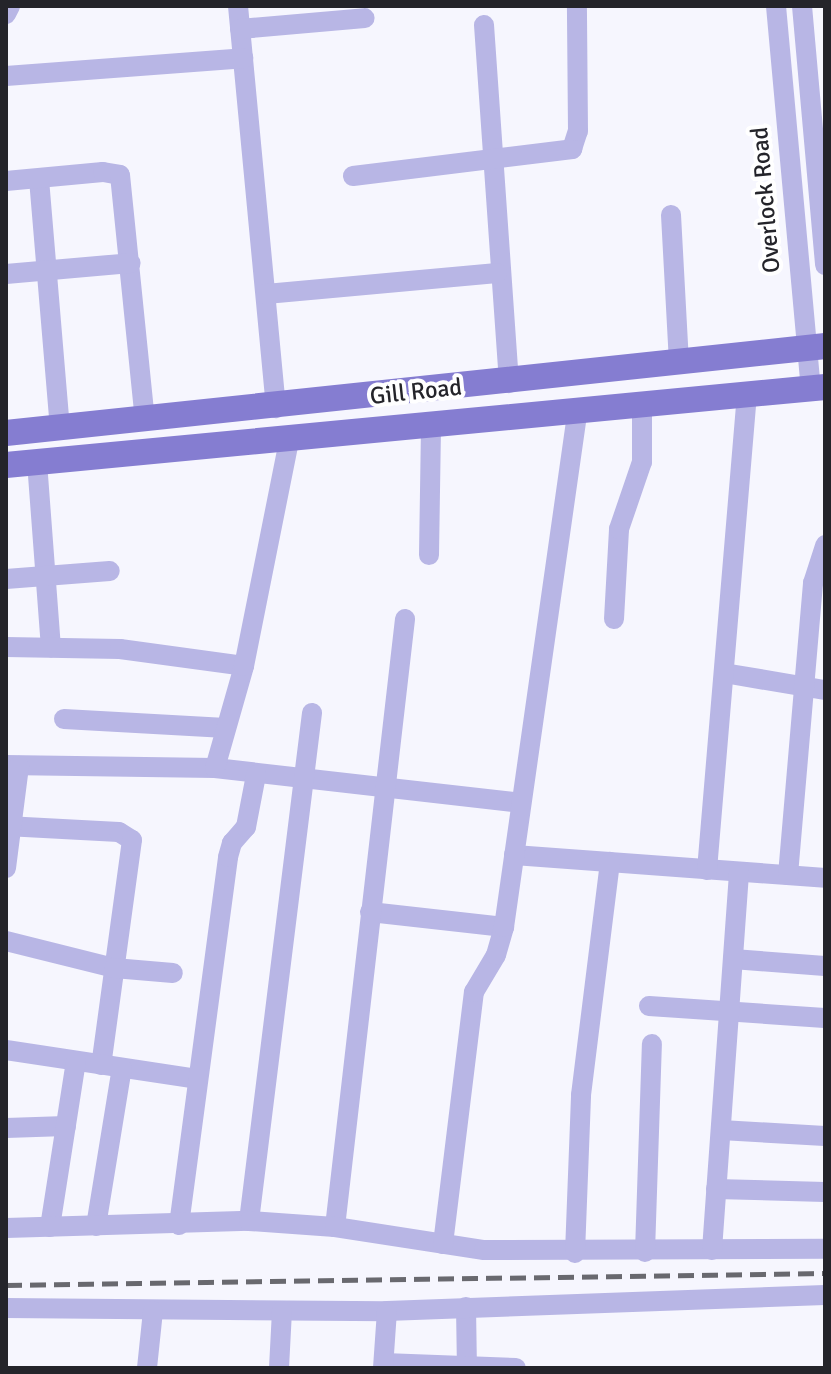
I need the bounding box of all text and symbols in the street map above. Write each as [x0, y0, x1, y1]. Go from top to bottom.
street label: Overlock Road [745, 126, 787, 274]
street label: Gill Road [369, 373, 463, 411]

